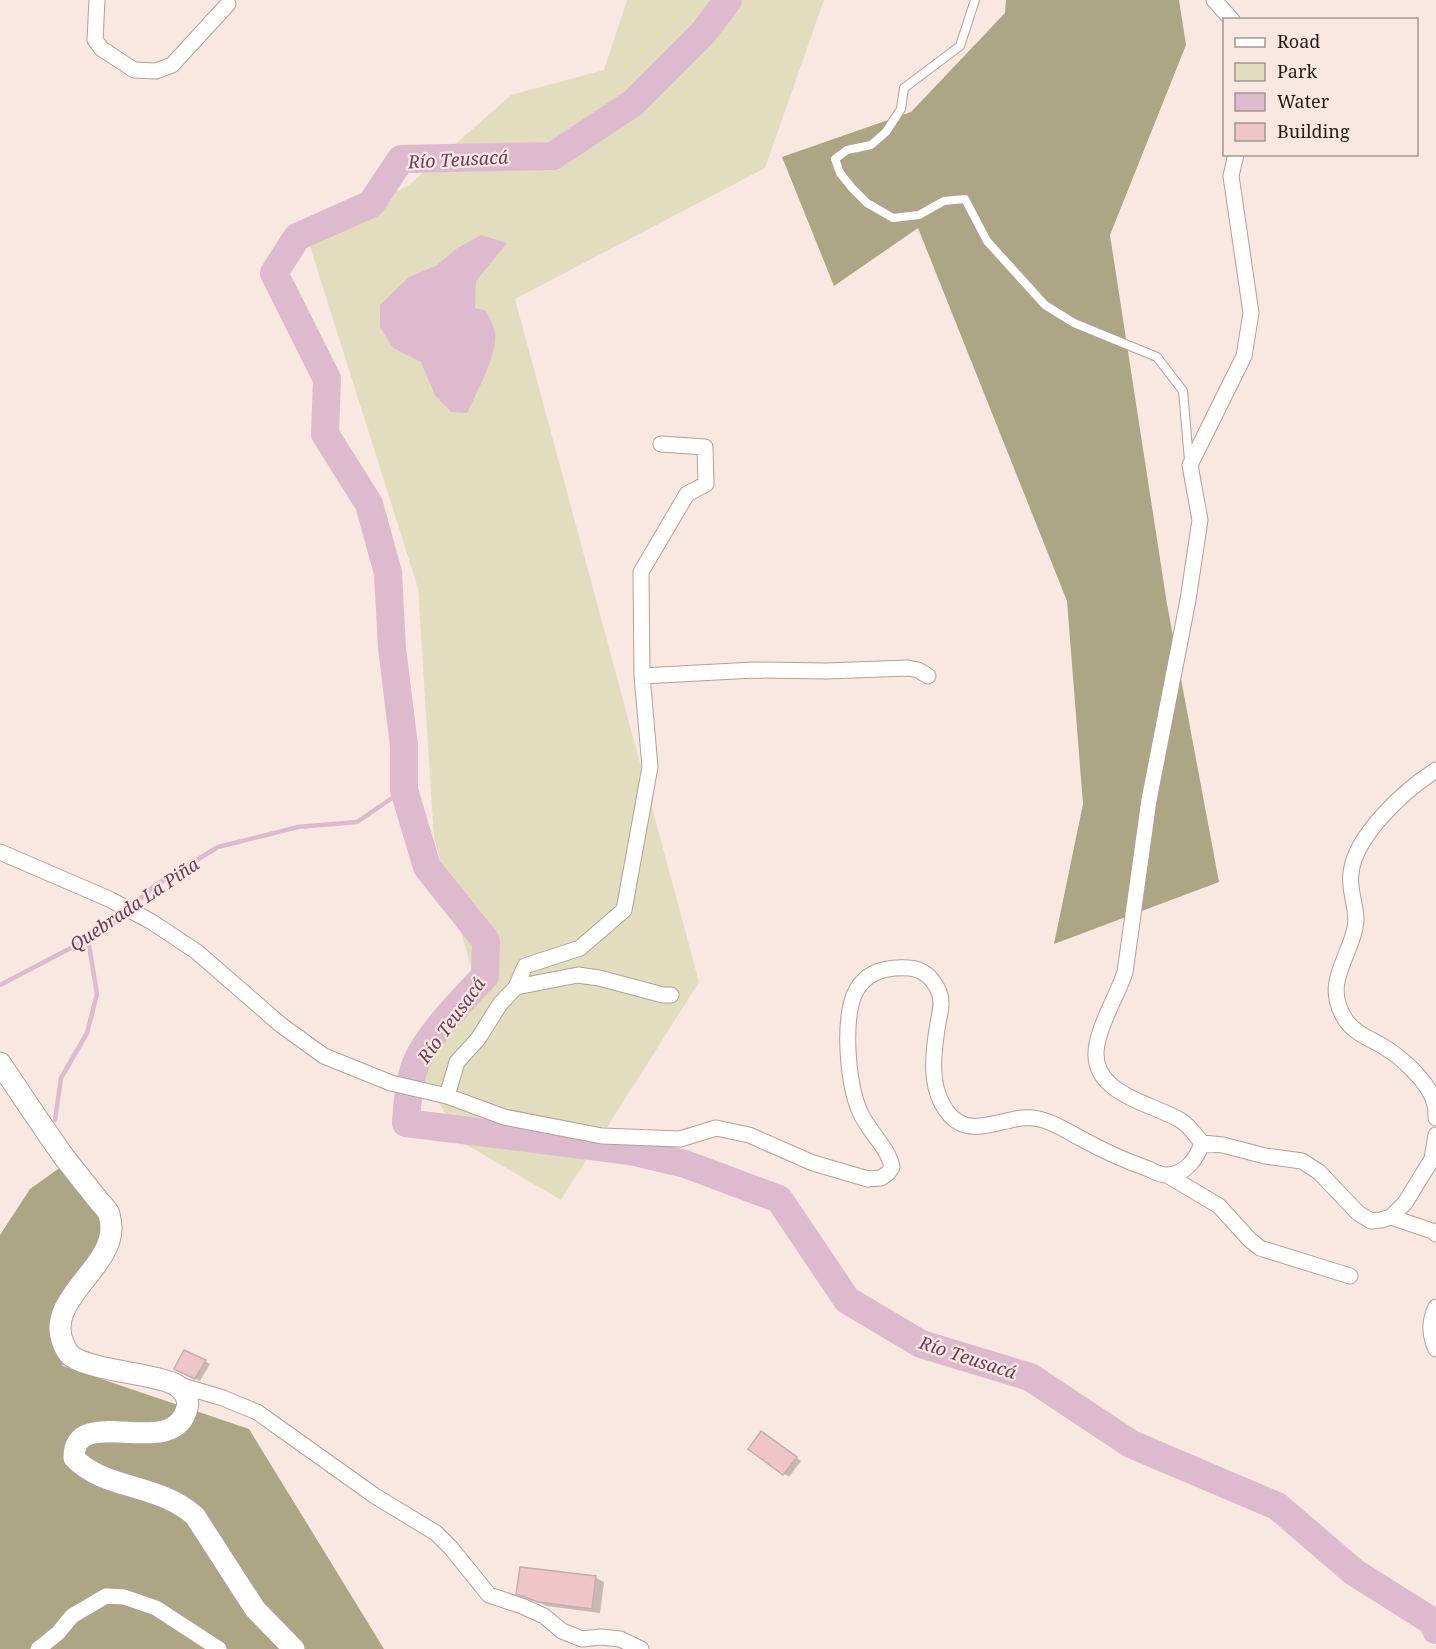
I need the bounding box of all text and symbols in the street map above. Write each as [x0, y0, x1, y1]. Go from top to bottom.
legend [1223, 18, 1418, 156]
text: Road [1277, 29, 1320, 53]
text: Park [1277, 59, 1317, 83]
text: Water [1277, 89, 1330, 113]
text: Building [1277, 119, 1350, 143]
water label: Río Teusacá [406, 144, 509, 174]
water label: Quebrada La Piña [65, 851, 204, 956]
water label: Río Teusacá [411, 972, 491, 1069]
water label: Río Teusacá [916, 1330, 1020, 1384]

